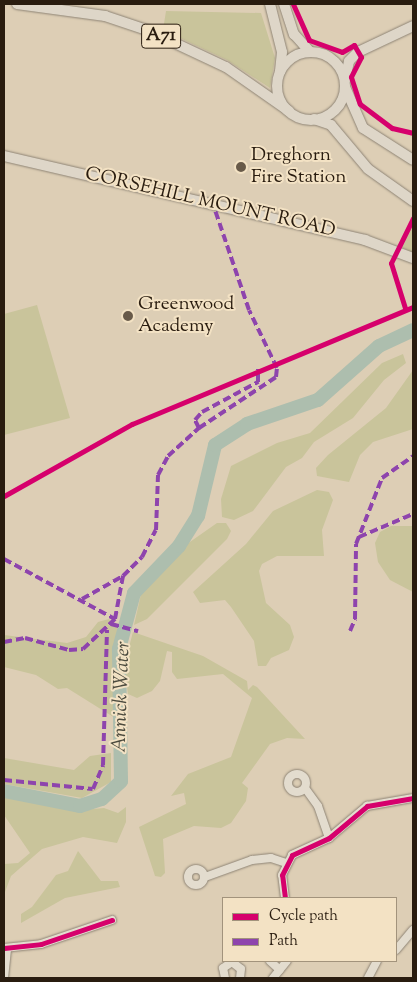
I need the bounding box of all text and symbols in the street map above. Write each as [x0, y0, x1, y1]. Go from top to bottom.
road number: A71 [141, 20, 181, 52]
place label: Dreghorn Fire Station [251, 145, 346, 189]
marker: Dreghorn Fire Station [235, 161, 247, 173]
street label: CORSEHILL MOUNT ROAD [83, 163, 337, 243]
place label: Greenwood Academy [138, 294, 234, 338]
marker: Greenwood Academy [122, 310, 134, 322]
water label: Annick Water [108, 641, 136, 753]
legend [222, 897, 397, 962]
text: Cycle path [269, 906, 338, 927]
text: Path [269, 931, 298, 952]

